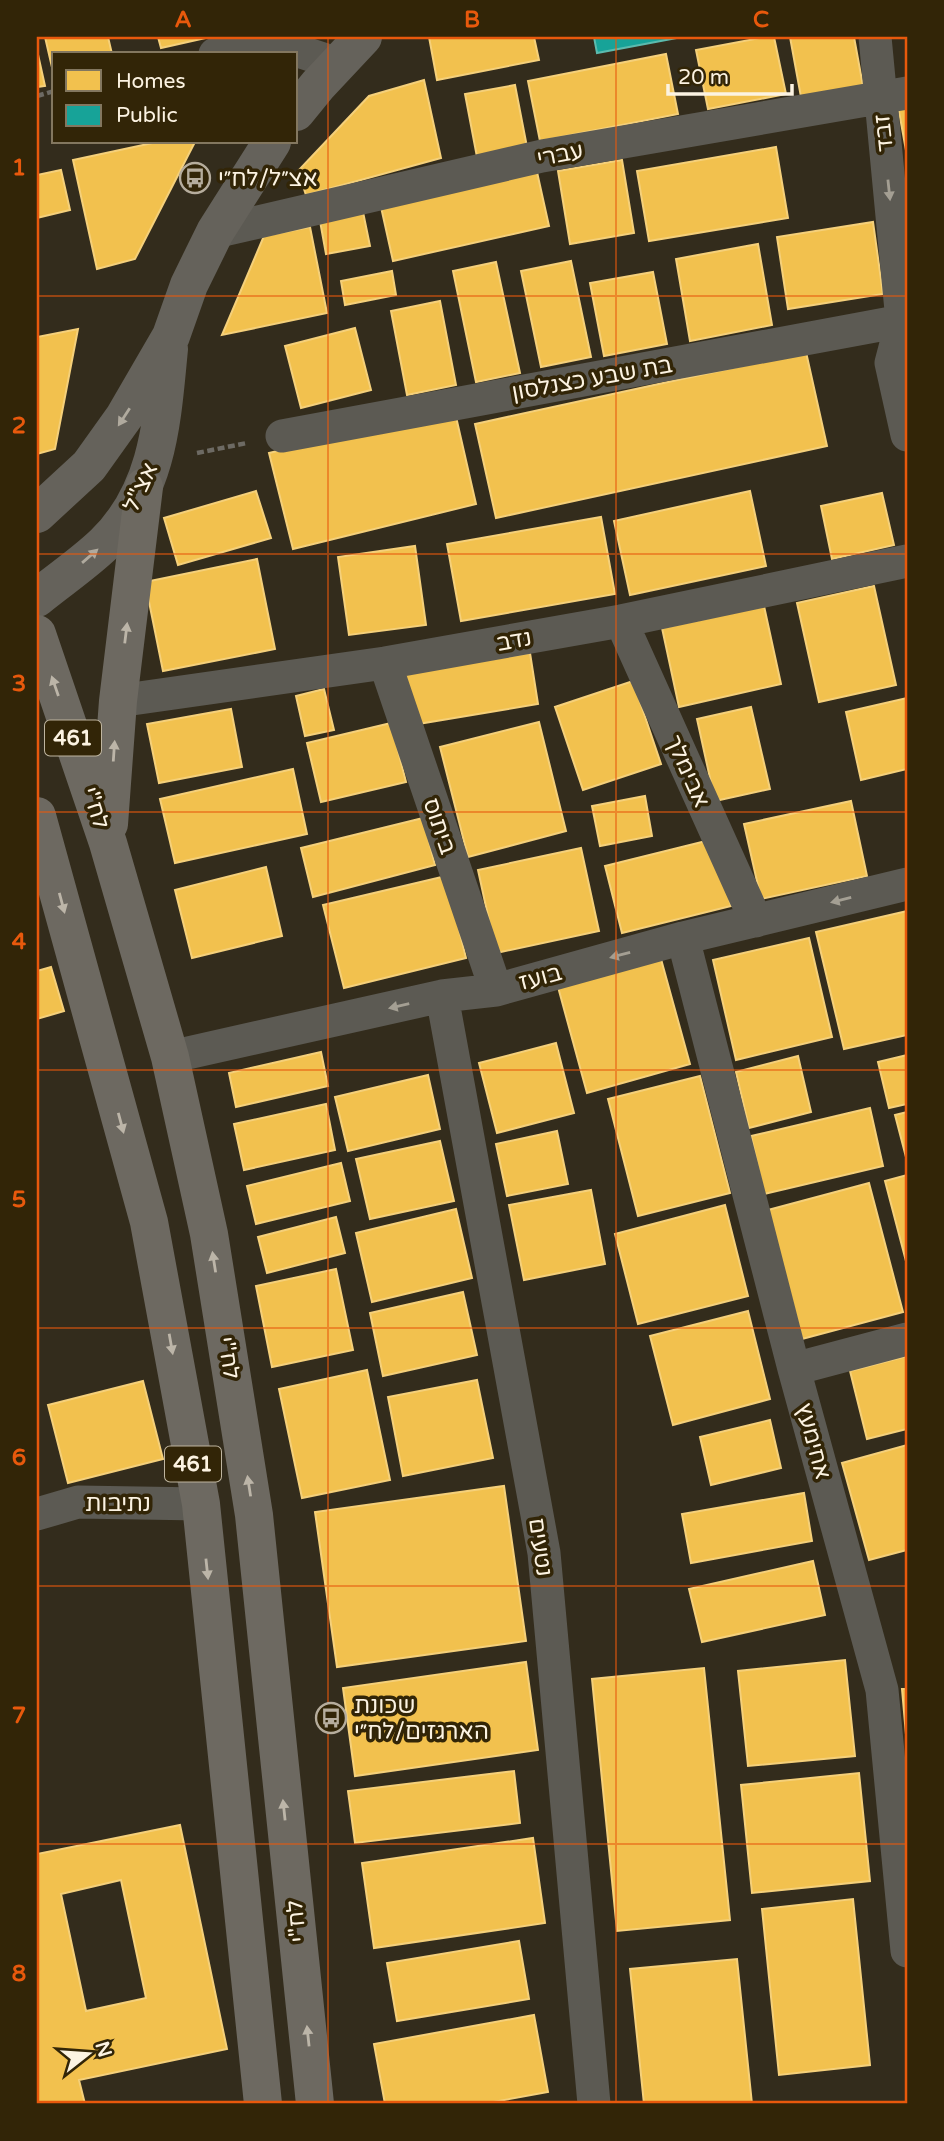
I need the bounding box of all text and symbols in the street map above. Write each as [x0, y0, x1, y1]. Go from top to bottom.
text: A [174, 6, 192, 34]
text: B [464, 6, 480, 34]
text: C [753, 6, 769, 34]
legend [52, 52, 298, 144]
scale bar [668, 52, 792, 96]
text: 20 m [678, 65, 729, 90]
text: Homes [116, 69, 186, 94]
text: Public [116, 103, 178, 128]
street label: זבד [868, 113, 900, 153]
street label: עברי [535, 137, 586, 173]
text: 1 [12, 154, 26, 182]
bus stop icon: אצ״ל/לח״י [178, 161, 212, 195]
place label: אצ״ל/לח״י [218, 165, 318, 193]
one-way arrow [883, 179, 894, 201]
street label: בת שבע כצנלסון [510, 351, 675, 407]
one-way arrow [118, 407, 131, 426]
text: 2 [12, 412, 26, 440]
street label: אצ"ל [117, 458, 164, 516]
one-way arrow [82, 549, 99, 564]
one-way arrow [121, 622, 132, 644]
street label: נדב [494, 624, 534, 658]
text: 3 [12, 670, 26, 698]
one-way arrow [49, 675, 60, 696]
road number: 461 [45, 720, 101, 756]
street label: אבימלך [659, 731, 715, 812]
one-way arrow [109, 740, 120, 762]
street label: לח"י [75, 784, 115, 833]
street label: ביתוס [416, 794, 462, 858]
one-way arrow [57, 892, 68, 914]
one-way arrow [830, 895, 852, 906]
text: 4 [12, 928, 27, 956]
one-way arrow [609, 951, 630, 961]
street label: בועז [516, 959, 565, 997]
one-way arrow [388, 1001, 410, 1012]
one-way arrow [117, 1112, 127, 1133]
text: 5 [12, 1186, 26, 1214]
one-way arrow [208, 1251, 219, 1273]
one-way arrow [166, 1333, 177, 1355]
street label: לח"י [211, 1335, 245, 1382]
street label: אחימעץ [789, 1400, 837, 1482]
text: 6 [12, 1444, 26, 1472]
road number: 461 [165, 1446, 221, 1482]
one-way arrow [243, 1475, 254, 1497]
street label: נתיבות [85, 1490, 151, 1518]
street label: נטעים [522, 1516, 558, 1578]
one-way arrow [202, 1558, 213, 1580]
place label: שכונת הארגזים/לח״י [354, 1692, 489, 1746]
bus stop icon: שכונת הארגזים/לח״י [314, 1701, 348, 1735]
text: 7 [12, 1702, 26, 1730]
one-way arrow [278, 1799, 289, 1821]
street label: לח"י [281, 1898, 313, 1944]
text: 8 [12, 1960, 26, 1988]
north arrow [52, 2018, 122, 2088]
one-way arrow [302, 2025, 313, 2047]
text: N [91, 2039, 116, 2060]

